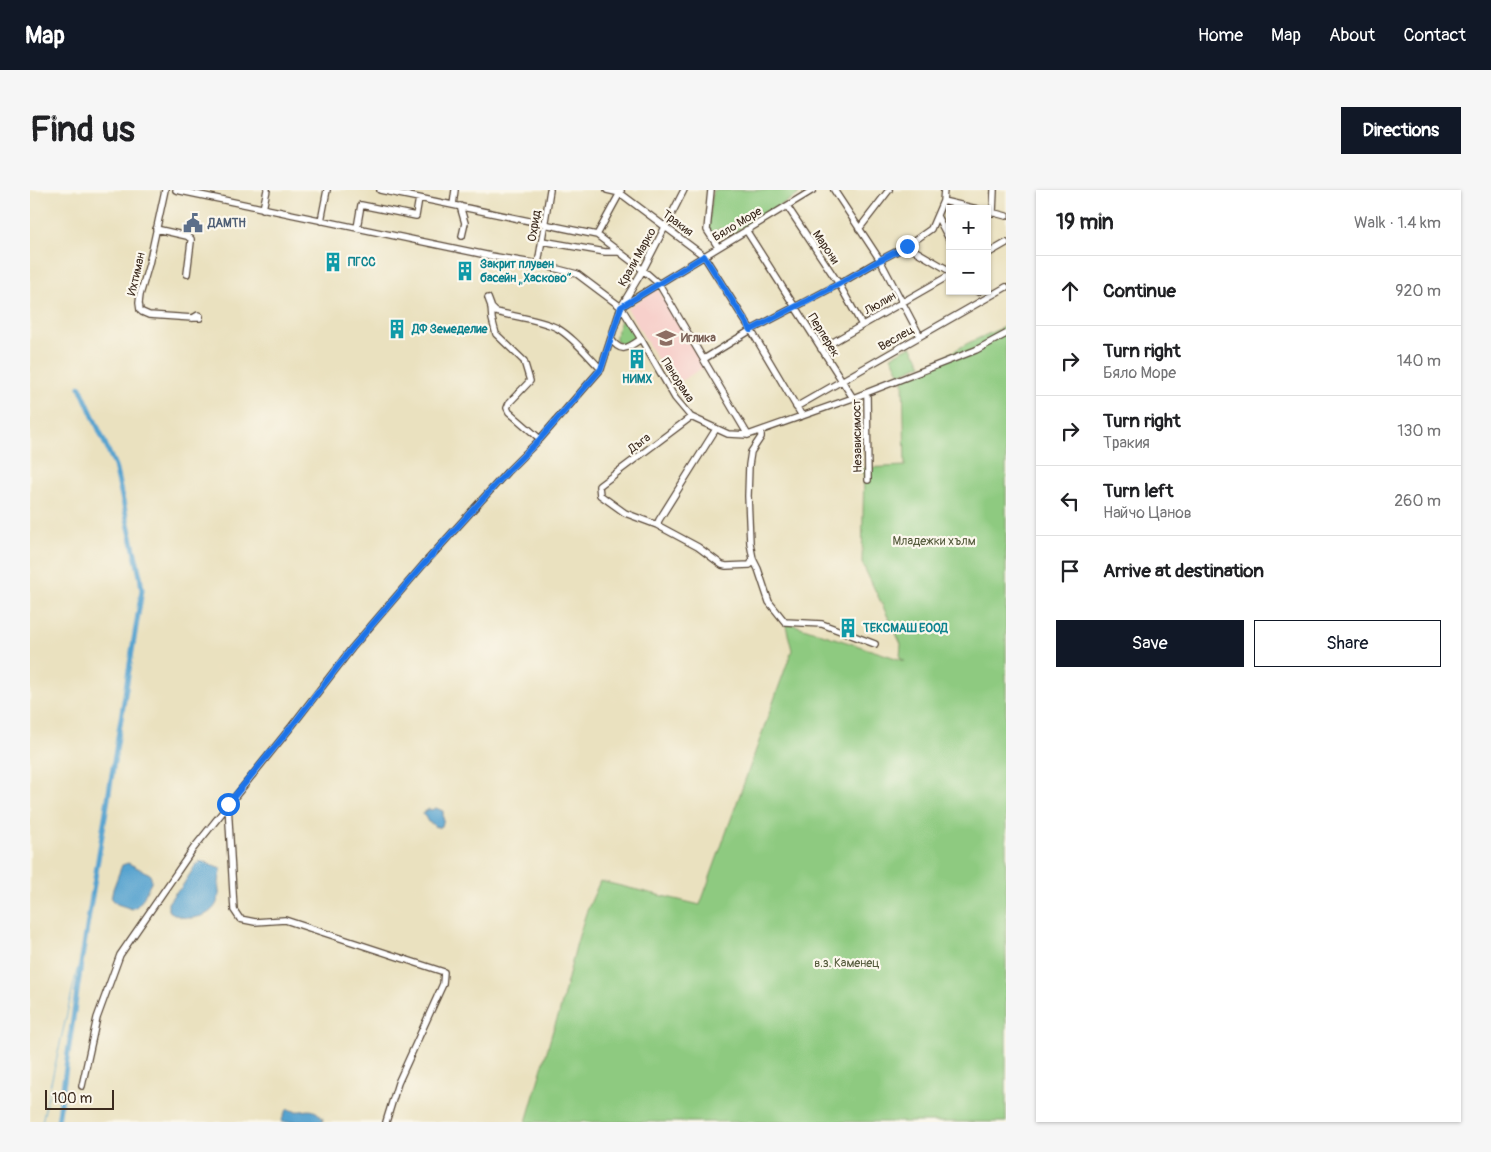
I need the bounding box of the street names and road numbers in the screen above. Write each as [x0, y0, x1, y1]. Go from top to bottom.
street label: Бяло Море [710, 204, 765, 245]
street label: Тракия [659, 207, 697, 240]
street label: Охрид [525, 208, 545, 243]
street label: Крали Марко [615, 225, 660, 289]
street label: Марони [809, 227, 843, 268]
street label: Ихтиман [124, 251, 149, 297]
street label: Люлин [861, 288, 899, 319]
street label: Перперек [804, 311, 843, 360]
street label: Веслец [876, 322, 917, 355]
street label: Панорама [658, 355, 698, 406]
street label: Независимост [849, 399, 866, 473]
street label: Дъга [624, 430, 654, 457]

